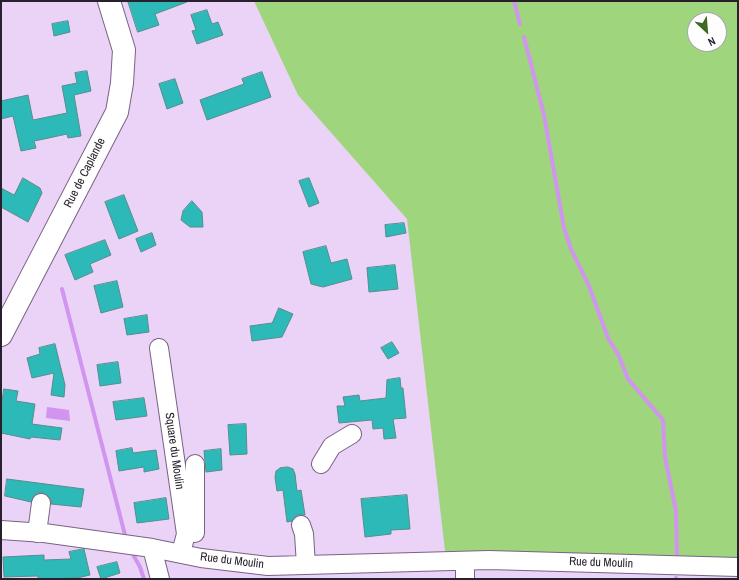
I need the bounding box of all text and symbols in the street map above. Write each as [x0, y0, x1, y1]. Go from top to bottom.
north arrow [687, 12, 727, 52]
text: N [706, 34, 718, 50]
street label: Rue de Caplande [61, 136, 109, 210]
street label: Square du Moulin [161, 412, 187, 490]
street label: Rue du Moulin [199, 550, 265, 572]
street label: Rue du Moulin [569, 555, 633, 571]

